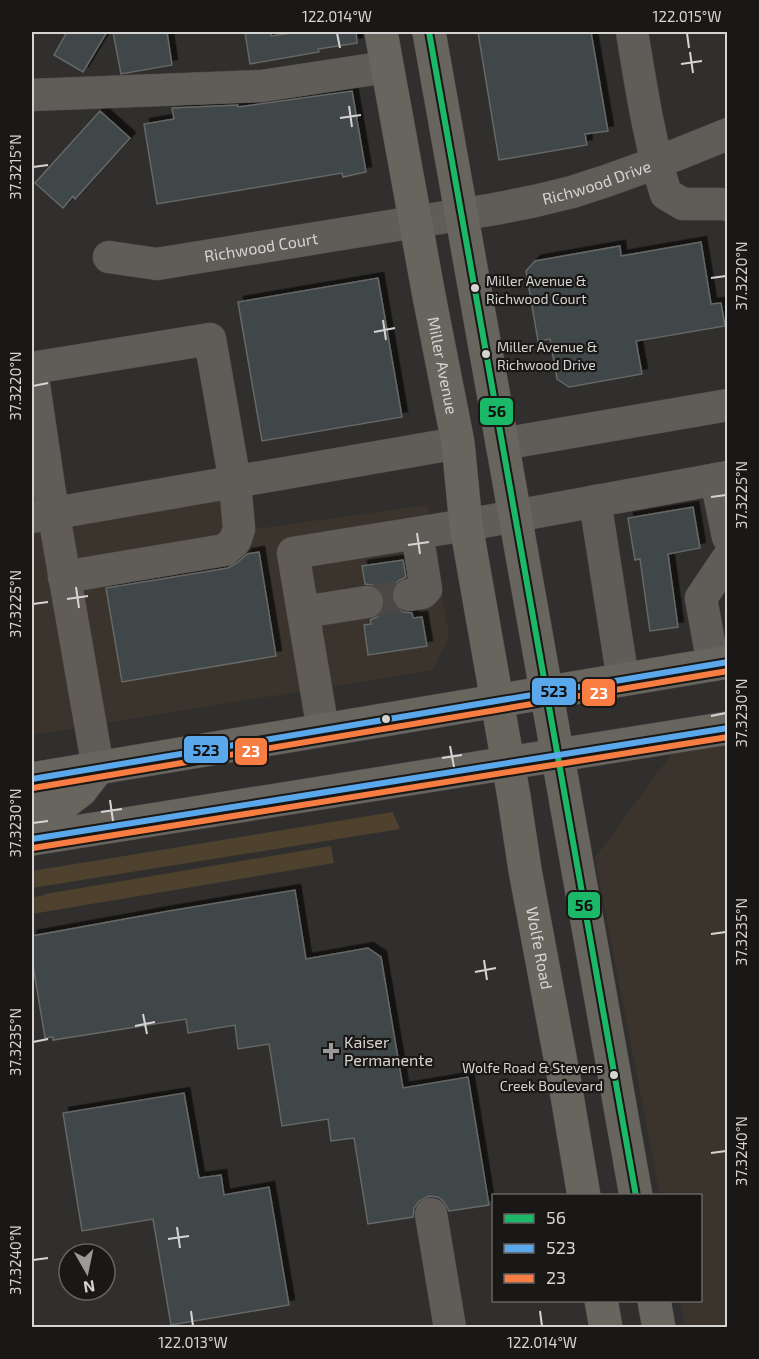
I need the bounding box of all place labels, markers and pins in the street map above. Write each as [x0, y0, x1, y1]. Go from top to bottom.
place label: Miller Avenue & Richwood Court [486, 272, 587, 307]
marker: Miller Avenue & Richwood Court [469, 282, 481, 294]
place label: Miller Avenue & Richwood Drive [497, 338, 598, 373]
marker: Miller Avenue & Richwood Drive [480, 348, 492, 360]
unlabelled marker [380, 713, 392, 725]
place label: Kaiser Permanente [344, 1032, 433, 1069]
marker: Kaiser Permanente [322, 1042, 340, 1060]
place label: Wolfe Road & Stevens Creek Boulevard [462, 1059, 603, 1094]
marker: Wolfe Road & Stevens Creek Boulevard [608, 1069, 620, 1081]

